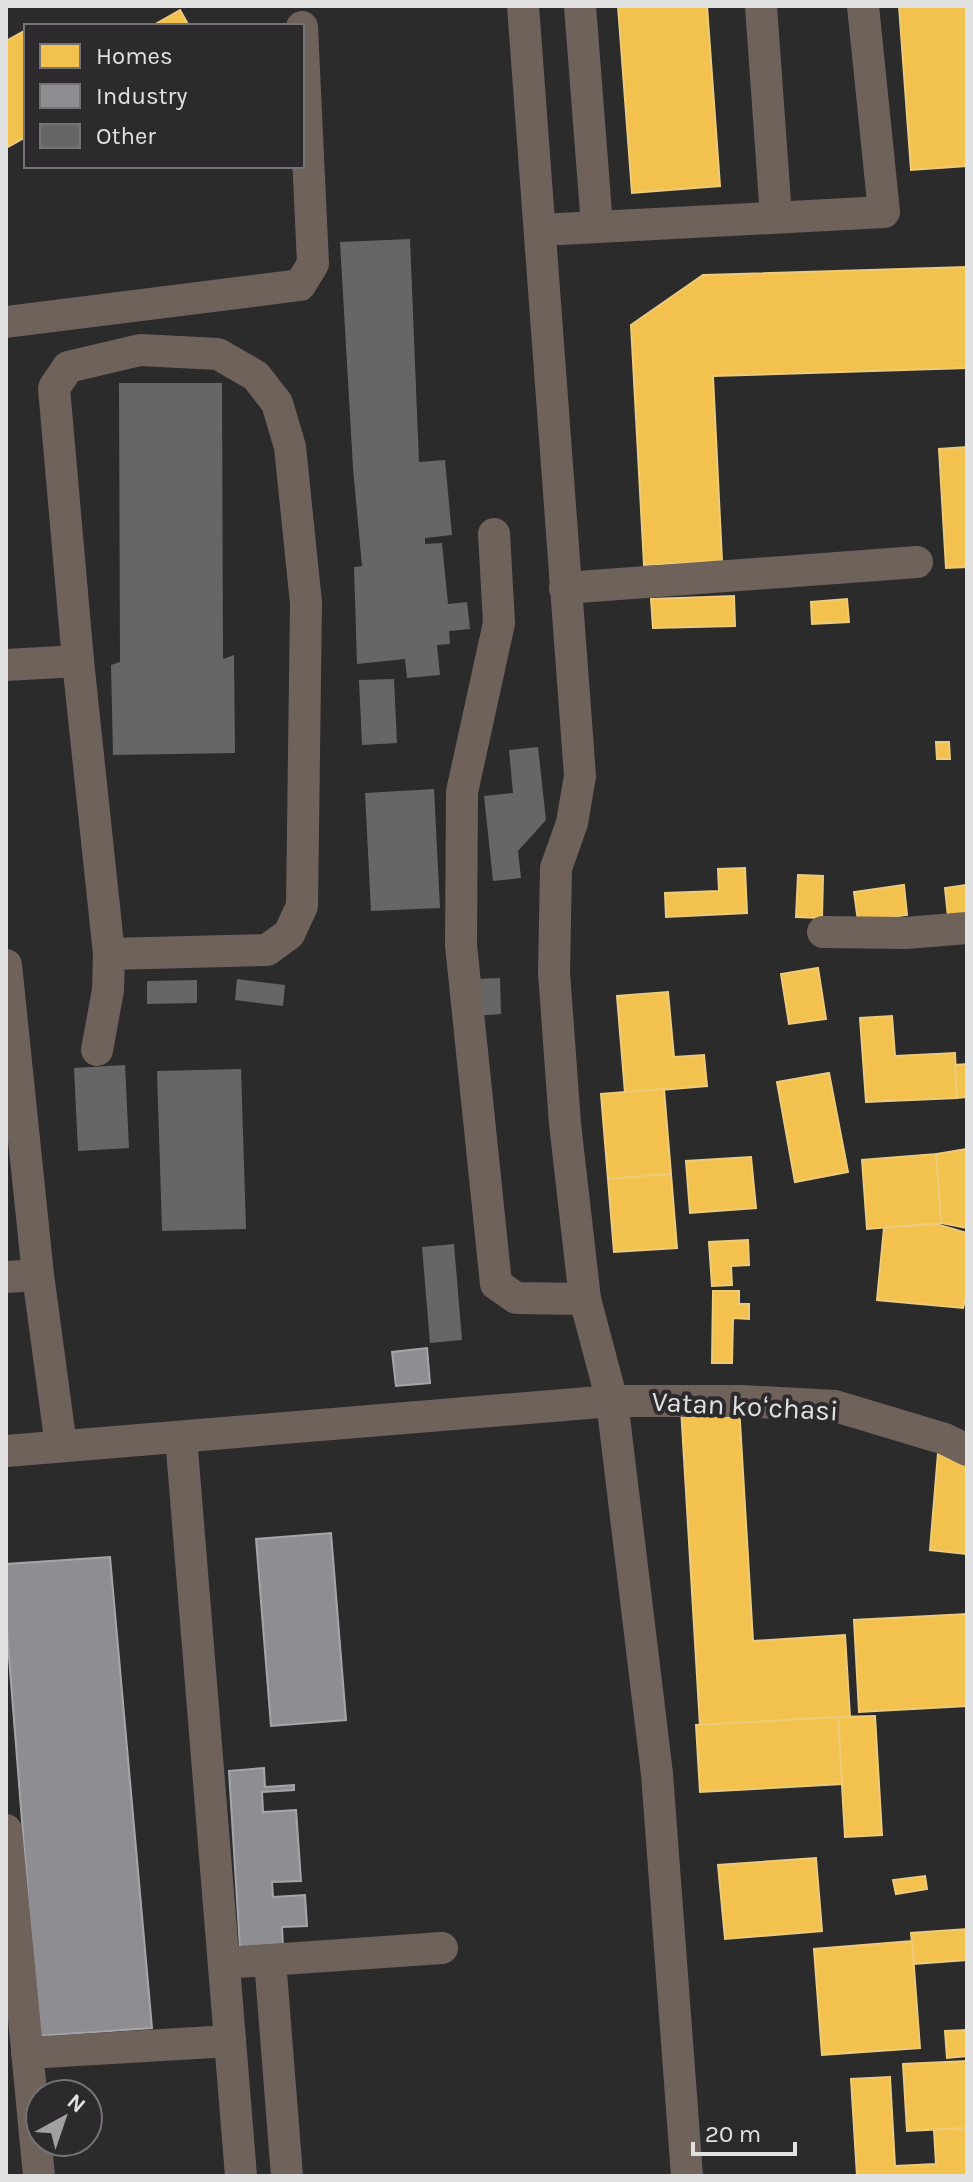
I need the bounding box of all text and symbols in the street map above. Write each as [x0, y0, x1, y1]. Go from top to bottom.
legend [24, 24, 304, 168]
text: Homes [96, 42, 173, 70]
text: Industry [96, 82, 187, 110]
text: Other [96, 122, 156, 150]
street label: Vatan koʻchasi [651, 1385, 839, 1427]
north arrow [24, 2078, 104, 2158]
text: N [62, 2088, 91, 2118]
scale bar [693, 2106, 795, 2156]
text: 20 m [705, 2120, 761, 2148]

